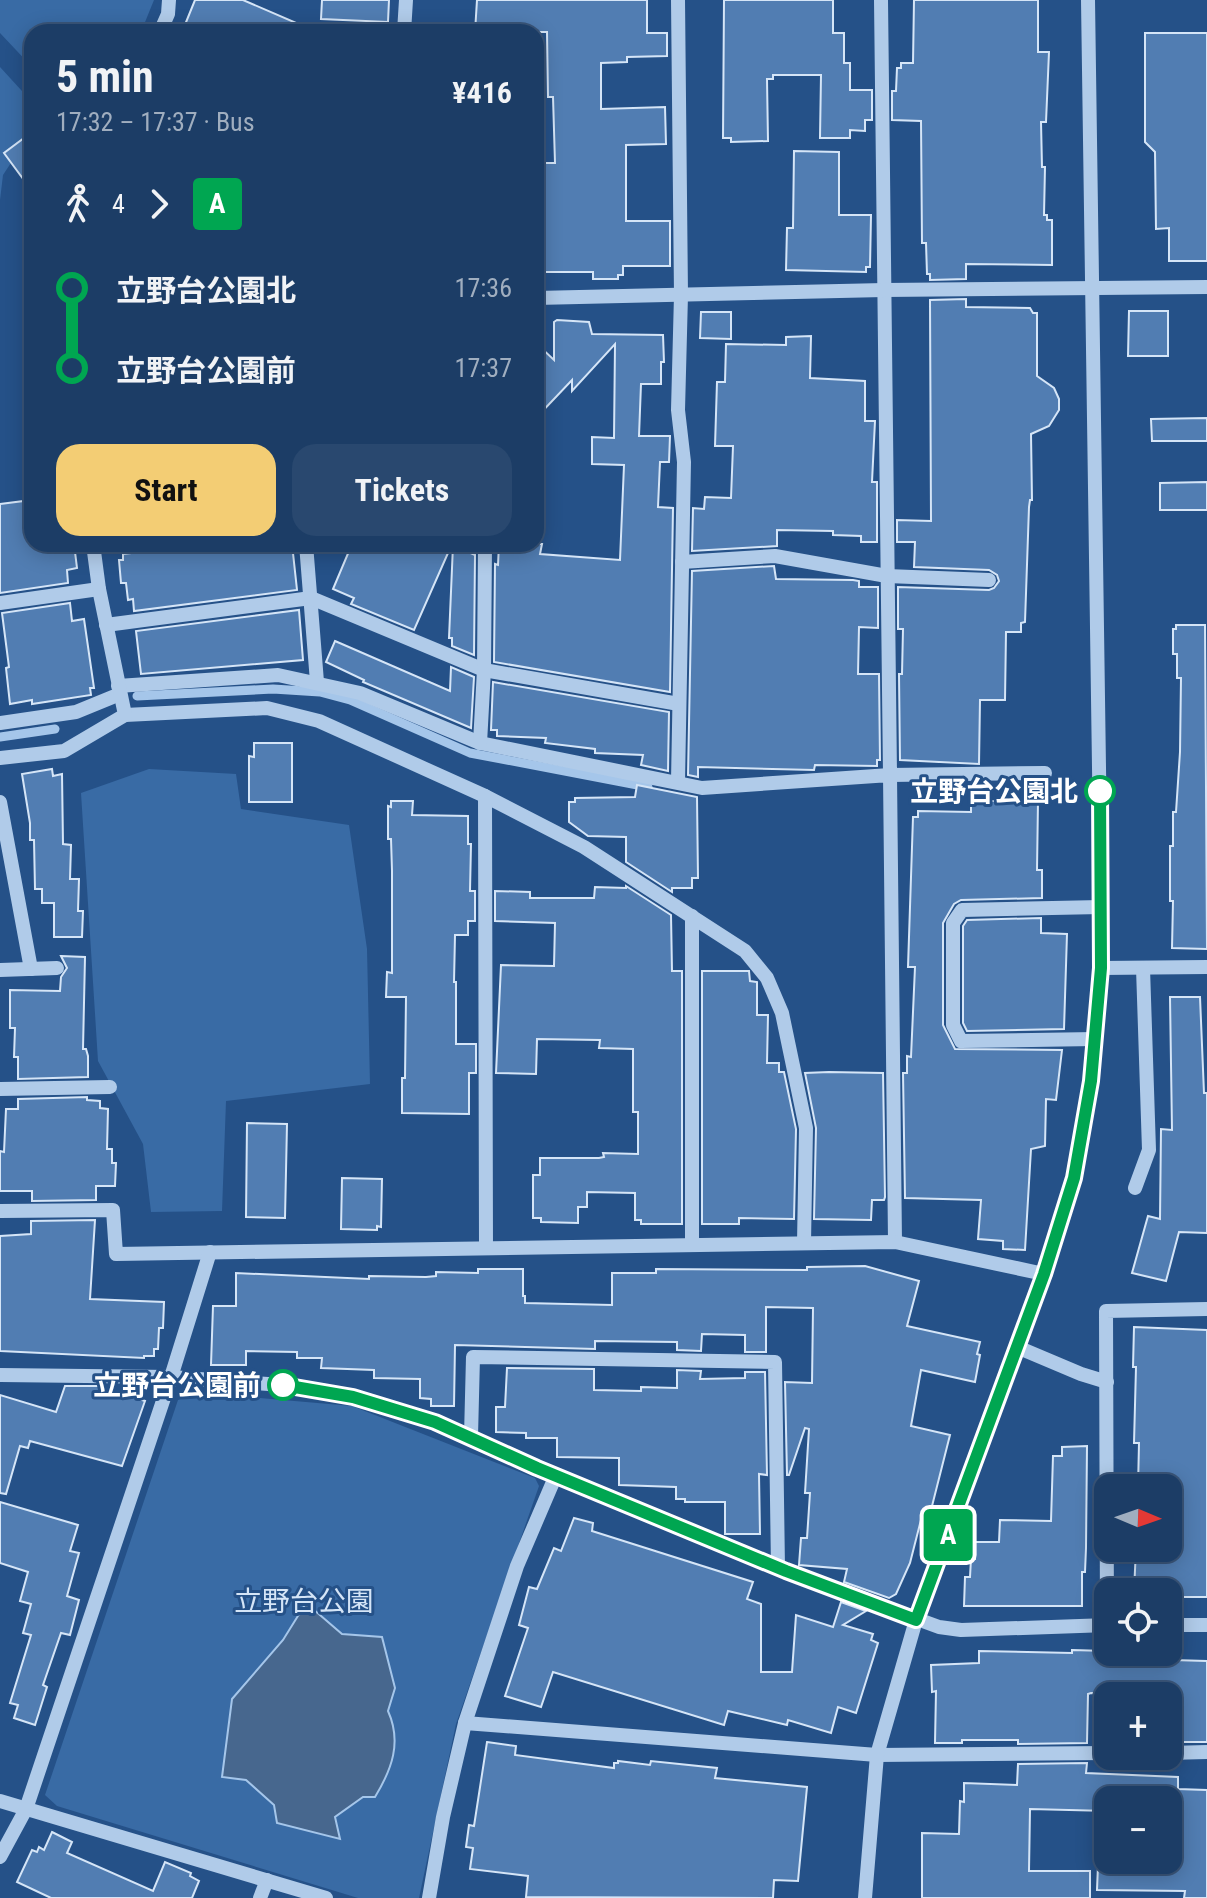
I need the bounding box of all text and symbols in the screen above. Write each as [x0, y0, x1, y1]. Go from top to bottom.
text: 5 min [56, 51, 154, 103]
text: ¥416 [452, 75, 512, 110]
text: 17:32 – 17:37 · Bus [56, 107, 255, 137]
icon: walk [56, 182, 100, 226]
icon: forward [137, 182, 181, 226]
text: A [209, 187, 226, 220]
text: 4 [112, 189, 125, 219]
text: 立野台公園北 [116, 273, 296, 308]
text: 17:36 [455, 273, 512, 303]
text: 立野台公園前 [116, 353, 296, 388]
text: 17:37 [455, 353, 512, 383]
button: Start [56, 444, 276, 536]
button: Tickets [292, 444, 512, 536]
place label: 立野台公園北 [910, 775, 1078, 808]
marker: 立野台公園北 [1085, 776, 1115, 806]
place label: 立野台公園前 [93, 1369, 261, 1402]
marker: 立野台公園前 [268, 1370, 298, 1400]
north arrow [1094, 1474, 1182, 1562]
map controls [1094, 1474, 1182, 1874]
line badge: A [922, 1509, 974, 1561]
text: A [940, 1518, 956, 1551]
button: locate [1094, 1578, 1182, 1666]
park label: 立野台公園 [234, 1585, 374, 1618]
button: + [1094, 1682, 1182, 1770]
button: − [1094, 1786, 1182, 1874]

